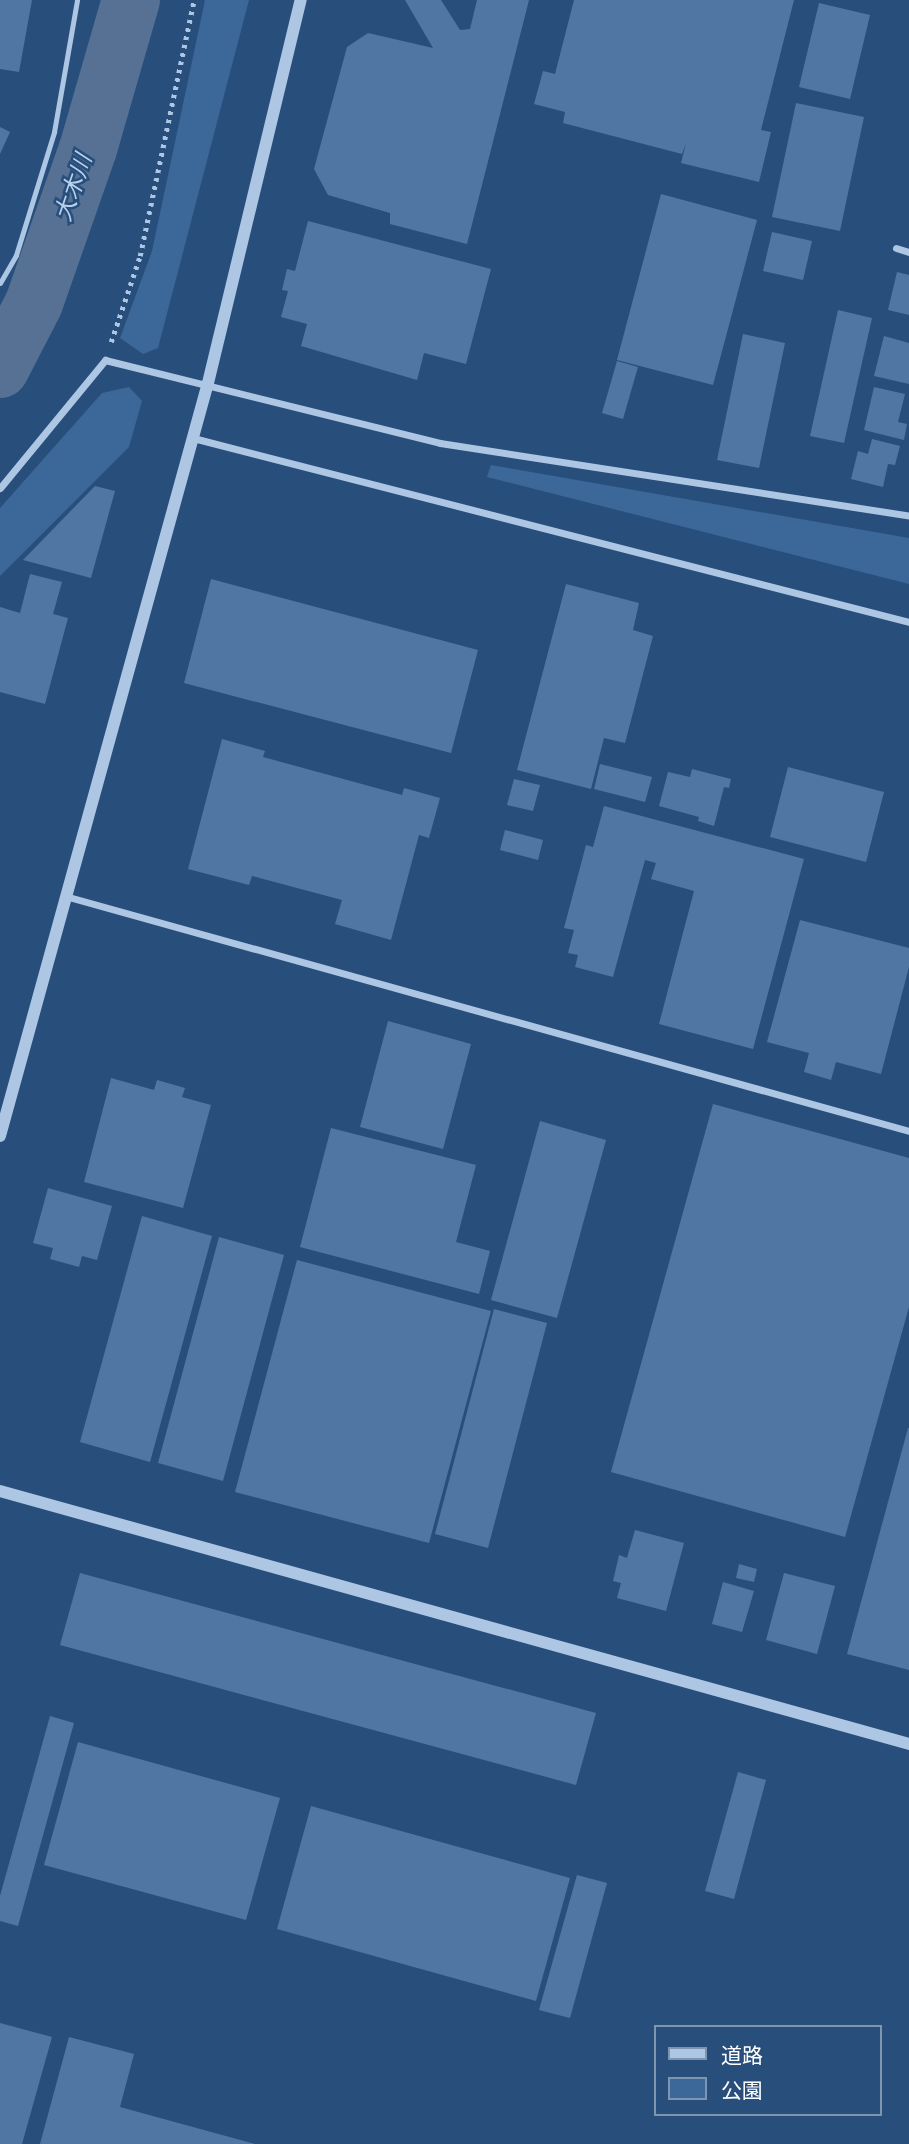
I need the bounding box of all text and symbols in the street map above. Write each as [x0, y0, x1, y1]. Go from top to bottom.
water label: 大木川 [50, 151, 98, 225]
legend [654, 2025, 881, 2116]
text: 道路 [721, 2043, 763, 2069]
text: 公園 [721, 2078, 763, 2104]

